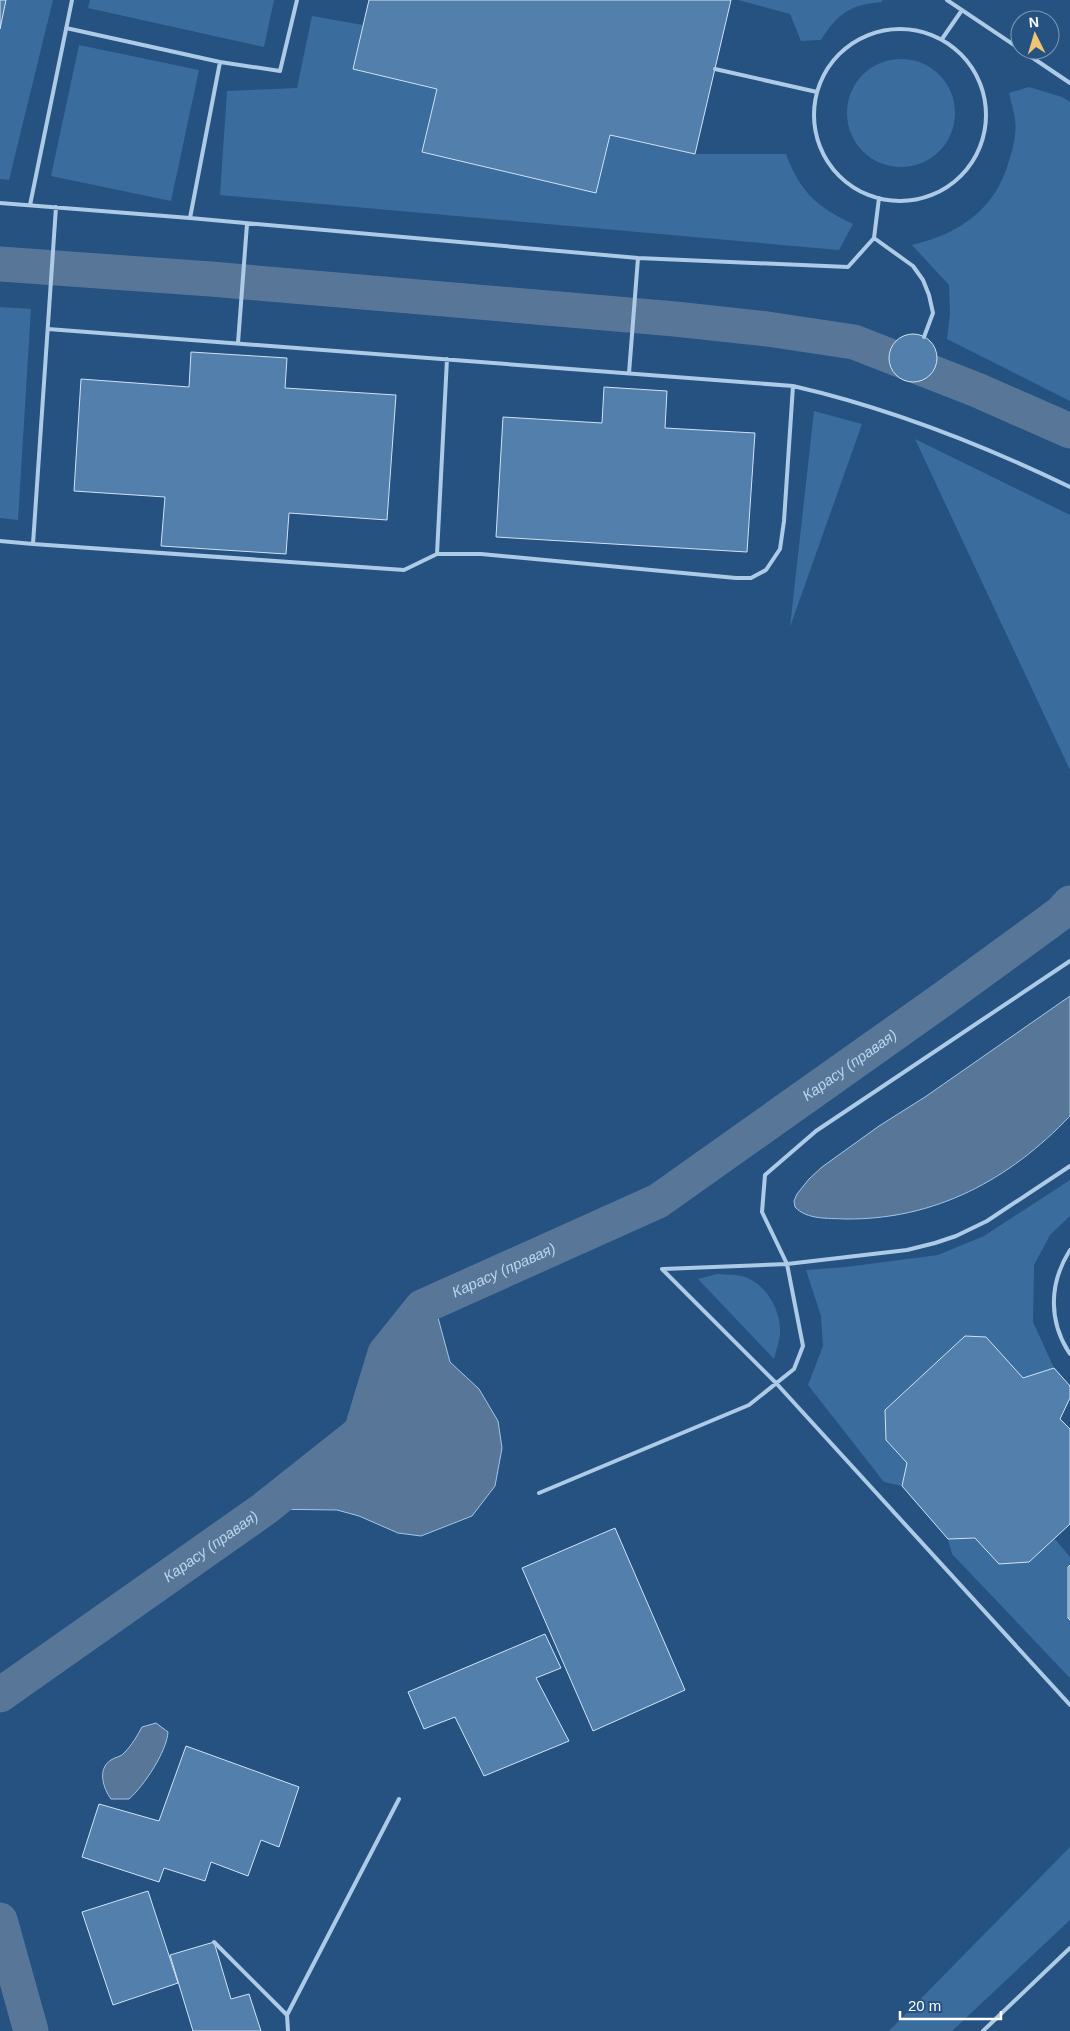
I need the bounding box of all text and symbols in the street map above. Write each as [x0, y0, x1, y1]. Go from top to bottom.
north arrow [1010, 10, 1060, 60]
text: N [1028, 14, 1040, 30]
water label: Карасу (правая) [799, 1026, 900, 1104]
water label: Карасу (правая) [449, 1239, 558, 1300]
water label: Карасу (правая) [160, 1507, 261, 1585]
scale bar [900, 1988, 1001, 2020]
text: 20 m [908, 1997, 941, 2014]

